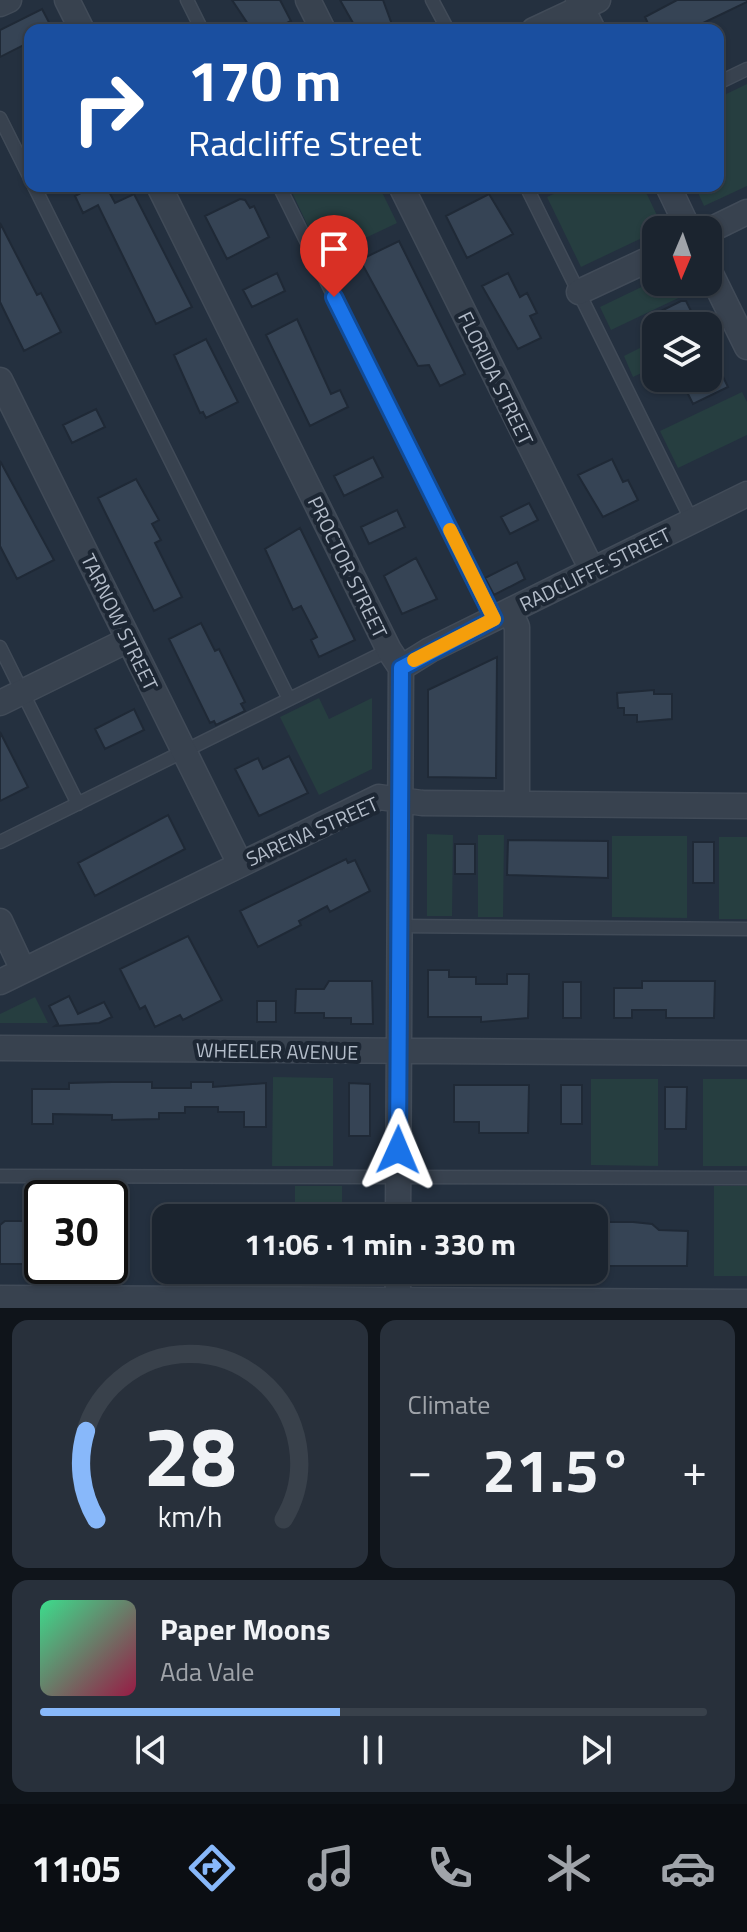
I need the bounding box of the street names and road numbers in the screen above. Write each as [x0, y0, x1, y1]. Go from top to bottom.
street label: FLORIDA STREET [450, 306, 542, 451]
street label: PROCTOR STREET [300, 491, 396, 644]
street label: RADCLIFFE STREET [514, 519, 676, 619]
street label: TARNOW STREET [73, 548, 167, 696]
street label: SARENA STREET [241, 788, 384, 874]
street label: WHEELER AVENUE [196, 1034, 358, 1068]

